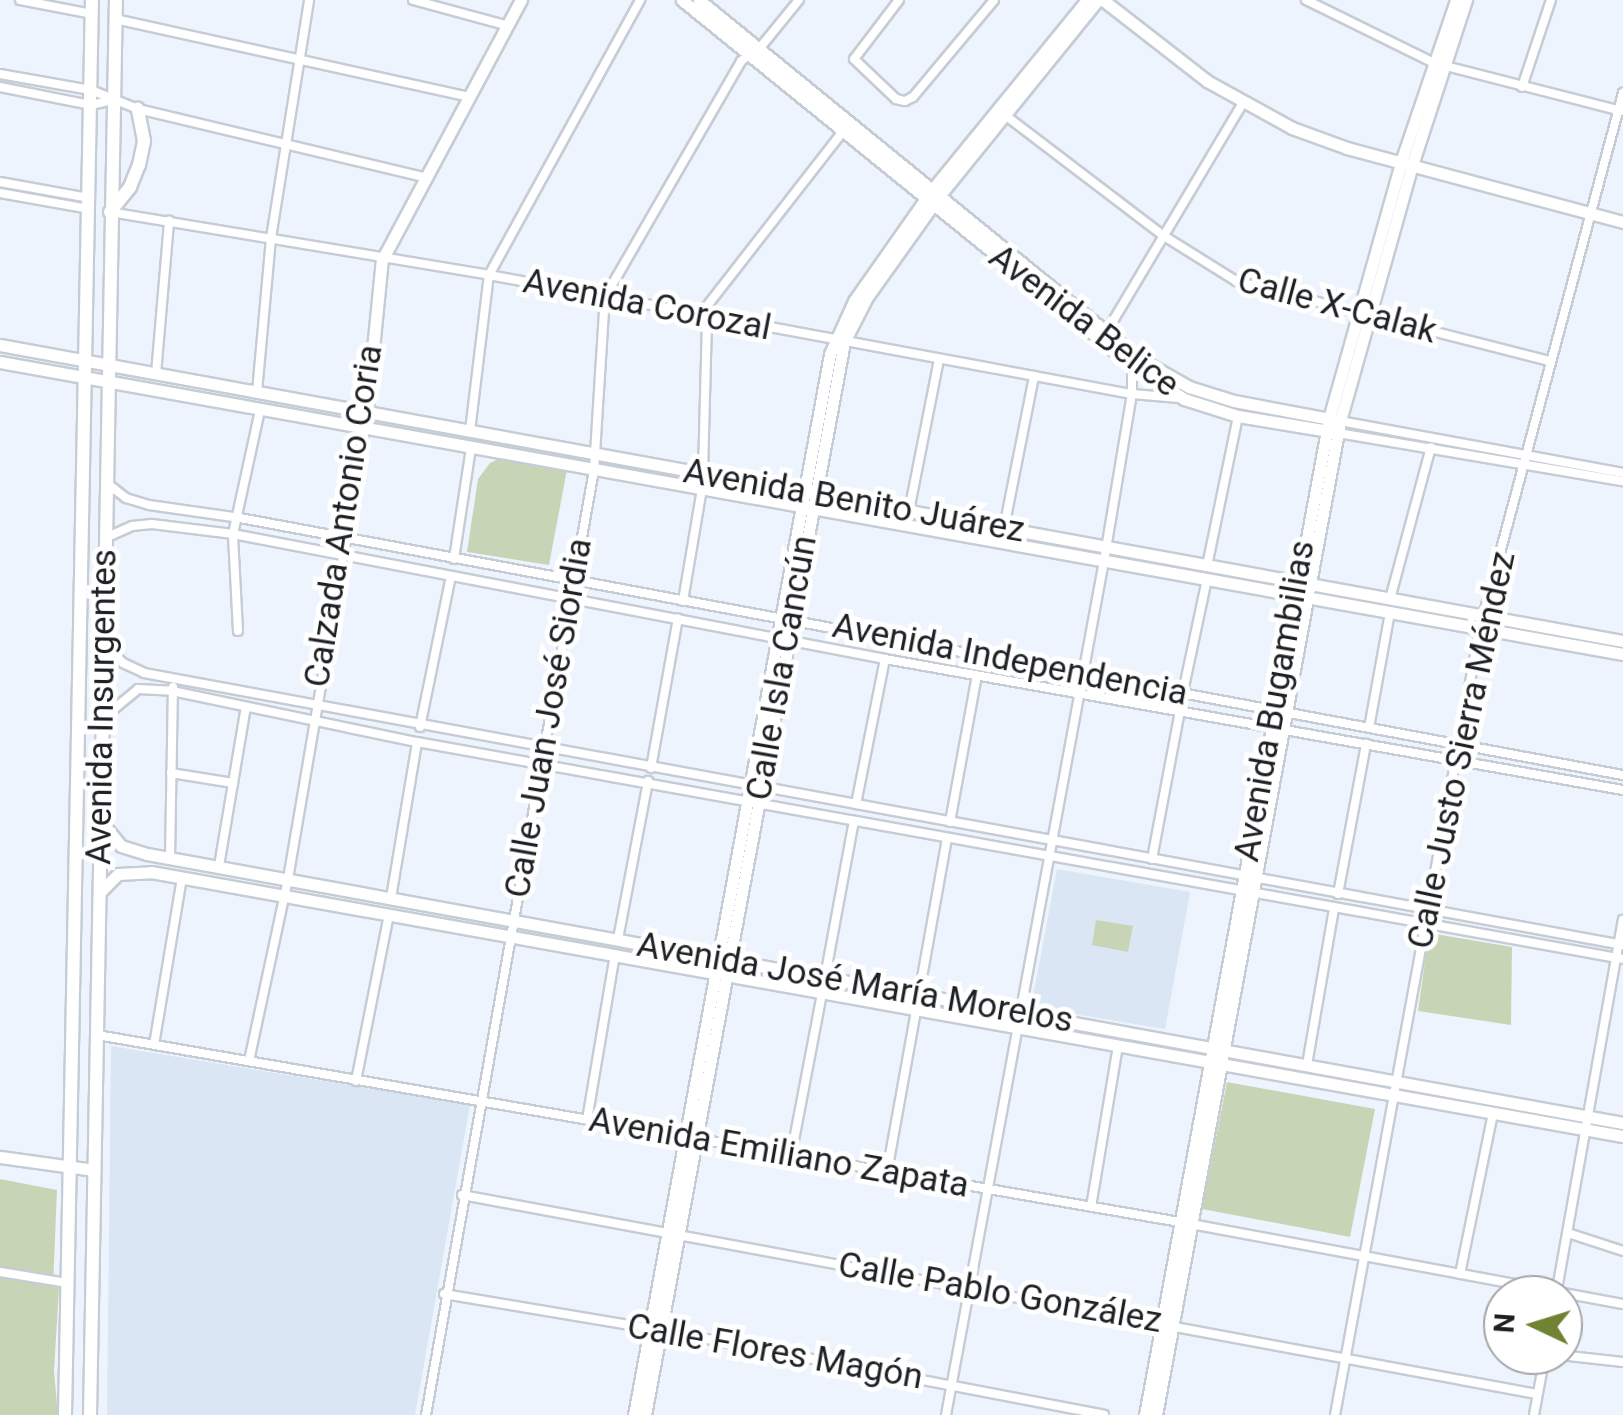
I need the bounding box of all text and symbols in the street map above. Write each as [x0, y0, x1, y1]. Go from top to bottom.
street label: Avenida Belice [981, 236, 1187, 406]
street label: Calle X-Calak [1233, 259, 1441, 353]
street label: Avenida Corozal [520, 260, 774, 350]
street label: Calzada Antonio Coria [296, 342, 392, 690]
street label: Avenida Benito Juárez [680, 450, 1028, 552]
street label: Calle Isla Cancún [738, 532, 826, 804]
street label: Calle Juan José Siordia [497, 535, 601, 901]
street label: Avenida Bugambilias [1226, 537, 1324, 865]
street label: Calle Justo Sierra Méndez [1399, 547, 1525, 953]
street label: Avenida Insurgentes [78, 549, 126, 865]
street label: Avenida Independencia [829, 605, 1191, 715]
street label: Avenida José María Morelos [634, 924, 1076, 1042]
street label: Avenida Emiliano Zapata [586, 1099, 972, 1207]
street label: Calle Pablo González [835, 1244, 1165, 1342]
north arrow [1483, 1275, 1583, 1375]
street label: Calle Flores Magón [624, 1305, 926, 1399]
text: N [1487, 1312, 1522, 1334]

